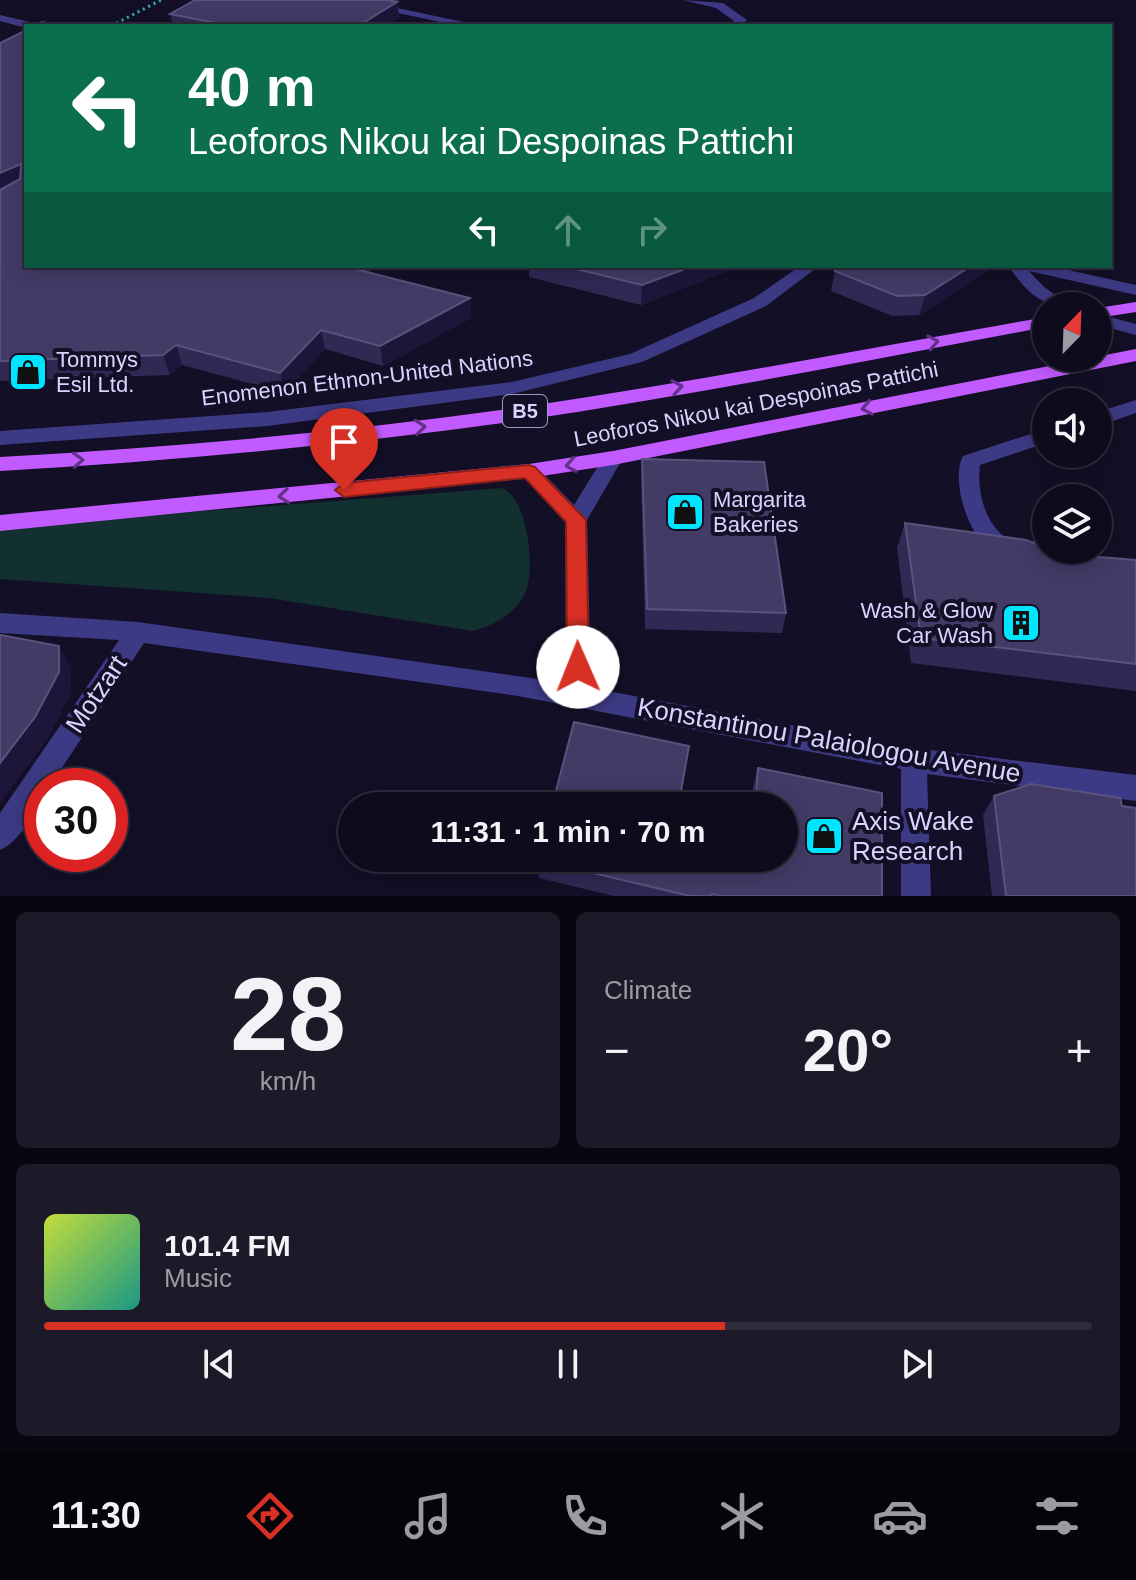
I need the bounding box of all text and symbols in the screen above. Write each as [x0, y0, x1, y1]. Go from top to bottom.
text: 40 m [188, 55, 316, 118]
icon: left [56, 56, 160, 160]
text: Leoforos Nikou kai Despoinas Pattichi [188, 121, 794, 162]
icon: left [462, 208, 506, 252]
icon: ahead [546, 208, 590, 252]
icon: right [630, 208, 674, 252]
north arrow [1032, 292, 1112, 372]
map controls [1032, 292, 1112, 564]
one-way arrow [926, 335, 940, 352]
street label: Enomenon Ethnon-United Nations [200, 345, 534, 411]
place label: Tommys Esil Ltd. [56, 347, 138, 397]
shop icon: Tommys Esil Ltd. [7, 351, 49, 393]
street label: Leoforos Nikou kai Despoinas Pattichi [572, 356, 940, 452]
one-way arrow [670, 379, 684, 396]
button: sound [1032, 388, 1112, 468]
road number: B5 [503, 395, 547, 427]
one-way arrow [860, 398, 874, 415]
pin [310, 408, 378, 490]
one-way arrow [414, 418, 427, 435]
icon: arrive [322, 420, 366, 464]
one-way arrow [72, 451, 85, 468]
one-way arrow [564, 455, 578, 472]
button: layers [1032, 484, 1112, 564]
place label: Margarita Bakeries [713, 487, 807, 537]
one-way arrow [277, 488, 290, 505]
shop icon: Margarita Bakeries [664, 491, 706, 533]
place label: Wash & Glow Car Wash [861, 598, 993, 648]
building icon: Wash & Glow Car Wash [1000, 602, 1042, 644]
position arrow [536, 625, 620, 709]
street label: Motzart [59, 649, 133, 738]
street label: Konstantinou Palaiologou Avenue [635, 692, 1023, 788]
speed limit sign: 30 [24, 768, 128, 872]
place label: Axis Wake Research [852, 806, 974, 866]
text: 11:31 · 1 min · 70 m [430, 815, 706, 848]
shop icon: Axis Wake Research [803, 815, 845, 857]
text: 28 [230, 956, 346, 1072]
text: Climate [604, 975, 692, 1005]
text: 20° [803, 1017, 893, 1084]
text: − [604, 1026, 630, 1075]
text: + [1066, 1026, 1092, 1075]
text: km/h [260, 1066, 316, 1096]
text: 101.4 FM [164, 1229, 291, 1262]
text: Music [164, 1263, 232, 1293]
icon: previous [197, 1342, 241, 1386]
icon: pause [546, 1342, 590, 1386]
icon: next [895, 1342, 939, 1386]
icon: directions [242, 1488, 298, 1544]
icon: music [400, 1488, 456, 1544]
icon: phone [557, 1488, 613, 1544]
icon: climate [714, 1488, 770, 1544]
icon: car [872, 1488, 928, 1544]
icon: filters [1029, 1488, 1085, 1544]
text: 11:30 [51, 1495, 141, 1536]

